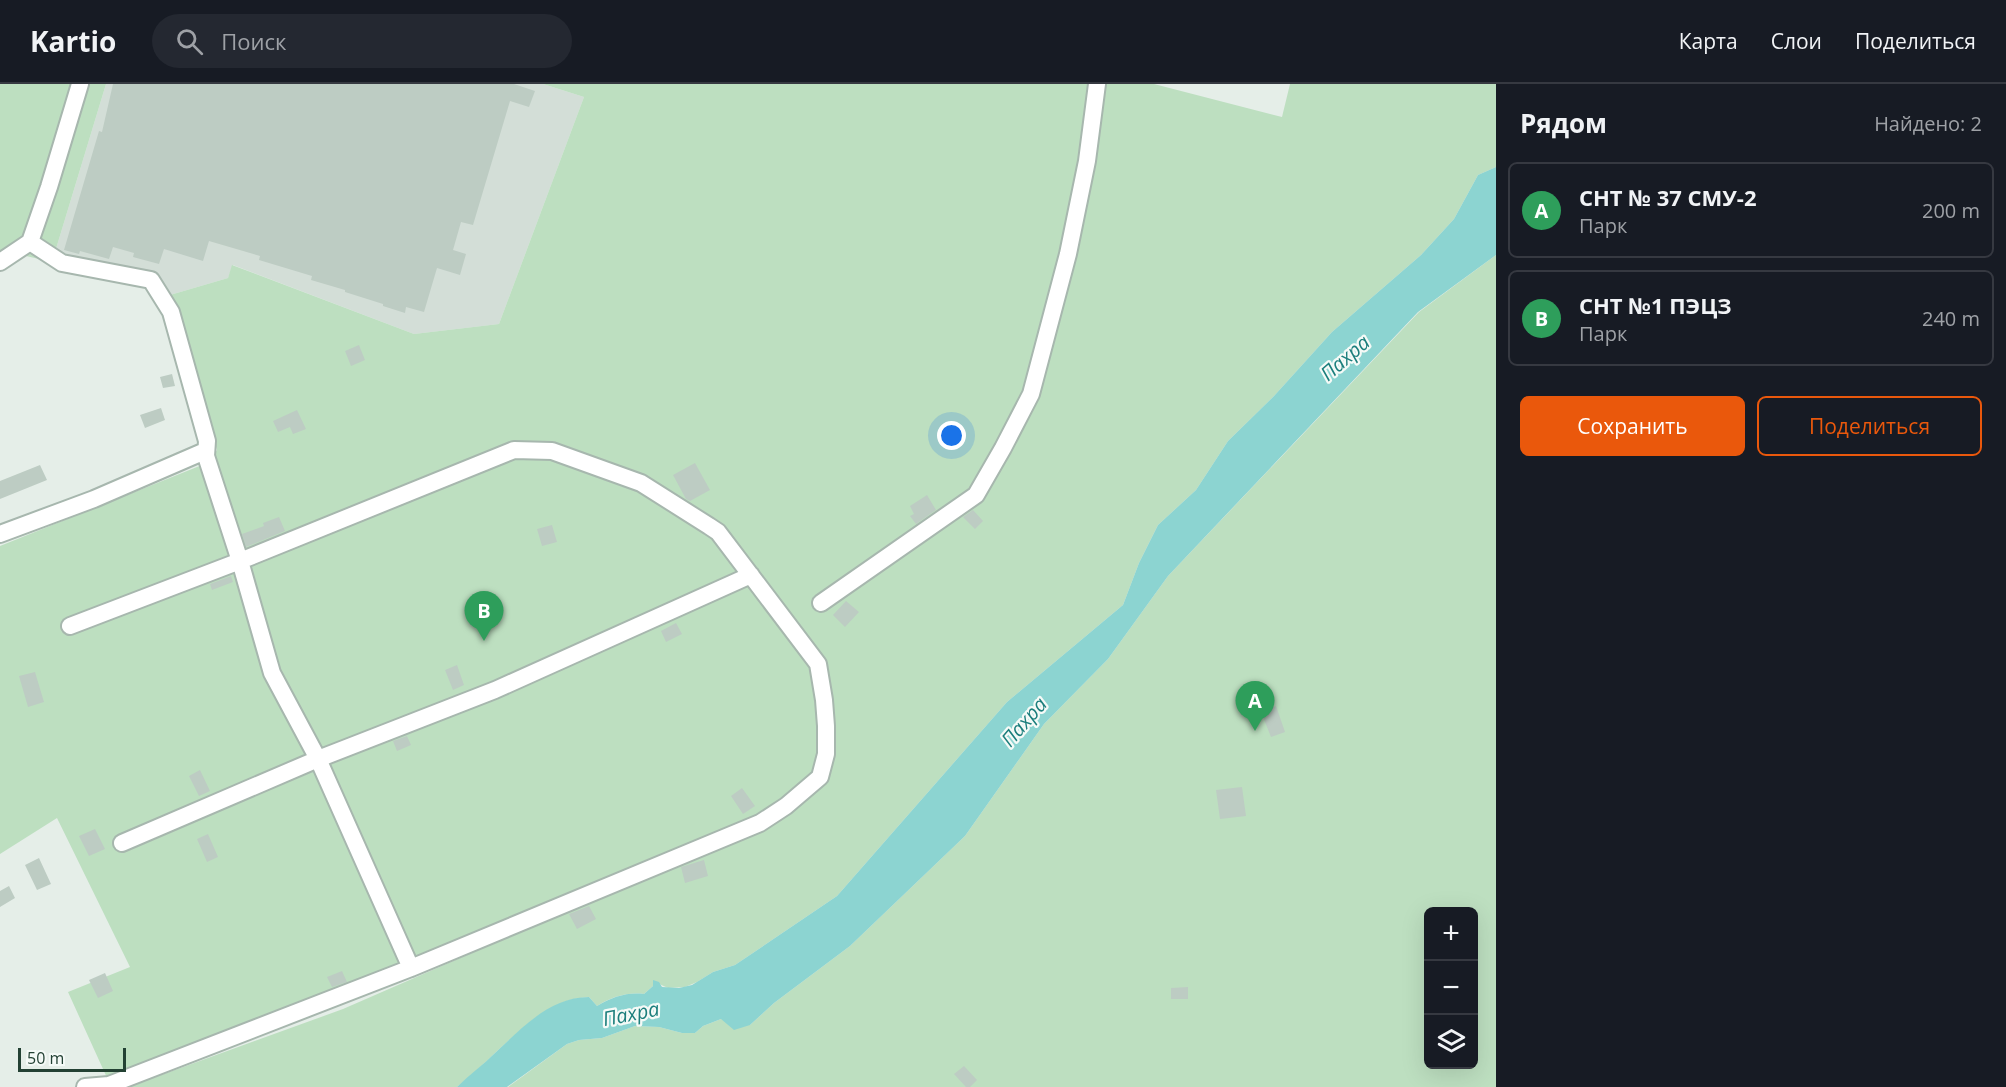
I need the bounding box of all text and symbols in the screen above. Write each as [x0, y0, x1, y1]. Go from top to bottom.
search box [152, 14, 572, 68]
text: Kartio [30, 22, 116, 60]
icon: search [173, 25, 206, 58]
text: Поиск [221, 26, 286, 56]
text: Карта [1679, 27, 1738, 55]
text: Слои [1771, 27, 1822, 55]
text: Поделиться [1855, 27, 1976, 55]
text: Рядом [1520, 105, 1607, 141]
text: Найдено: 2 [1874, 110, 1982, 137]
text: СНТ № 37 СМУ-2 [1579, 182, 1757, 212]
text: A [1535, 197, 1548, 224]
text: 200 m [1922, 197, 1980, 224]
text: Парк [1579, 212, 1627, 239]
text: СНТ №1 ПЭЦЗ [1579, 290, 1732, 320]
text: B [1535, 305, 1548, 332]
text: 240 m [1922, 305, 1980, 332]
text: Парк [1579, 320, 1627, 347]
water label: Пахра [1314, 329, 1375, 387]
button: Сохранить [1520, 396, 1745, 456]
button: Поделиться [1757, 396, 1982, 456]
your location [937, 421, 966, 450]
pin: B [464, 592, 504, 641]
pin: A [1236, 682, 1274, 731]
water label: Пахра [995, 691, 1053, 752]
map controls [1424, 907, 1478, 1069]
button: + [1424, 907, 1478, 961]
button: − [1424, 961, 1478, 1015]
water label: Пахра [600, 995, 662, 1032]
button: layers [1424, 1015, 1478, 1069]
scale bar [18, 1045, 126, 1072]
text: 50 m [27, 1047, 64, 1069]

